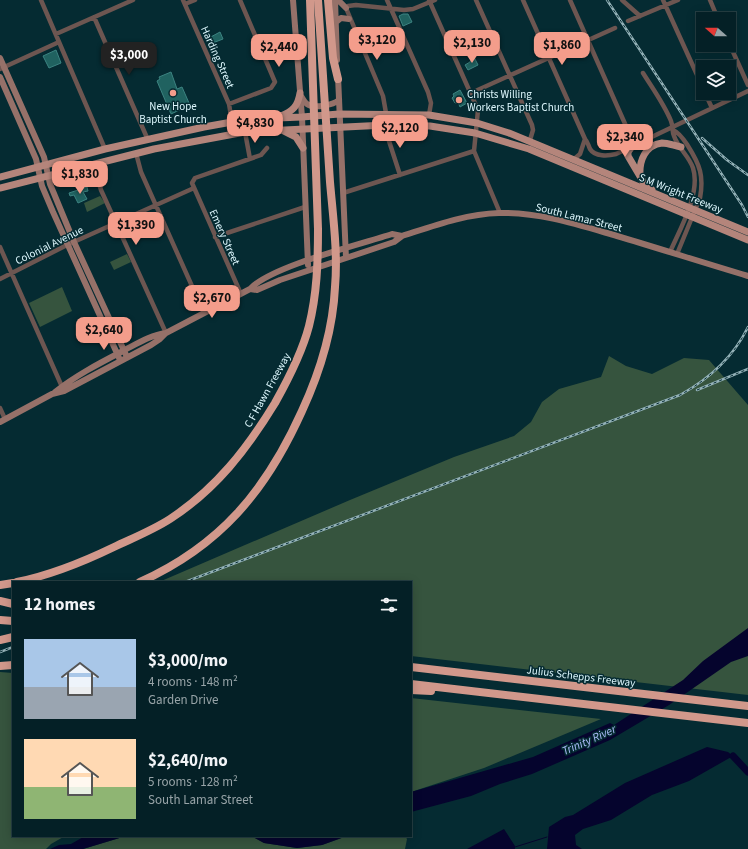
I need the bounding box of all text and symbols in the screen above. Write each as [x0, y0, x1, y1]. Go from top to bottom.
north arrow [696, 12, 736, 52]
map controls [696, 12, 736, 100]
street label: Harding Street [197, 24, 238, 91]
pin: $3,120 [344, 27, 410, 61]
pin: $2,130 [439, 30, 505, 64]
text: $3,120 [358, 31, 396, 49]
pin: $1,860 [529, 32, 595, 66]
pin: $2,440 [246, 34, 312, 68]
text: $2,130 [453, 34, 491, 52]
text: $1,860 [543, 36, 581, 54]
text: $2,440 [260, 38, 298, 56]
pin: $3,000 [96, 42, 162, 76]
text: $3,000 [110, 46, 148, 64]
button: layers [696, 60, 736, 100]
place label: Christs Willing Workers Baptist Church [467, 87, 574, 115]
marker: New Hope Baptist Church [168, 88, 178, 98]
marker: Christs Willing Workers Baptist Church [454, 95, 464, 105]
place label: New Hope Baptist Church [139, 99, 207, 127]
pin: $4,830 [222, 110, 288, 144]
text: $4,830 [236, 114, 274, 132]
pin: $2,120 [367, 115, 433, 149]
text: $2,120 [381, 119, 419, 137]
pin: $2,340 [592, 124, 658, 158]
text: $2,340 [606, 128, 644, 146]
pin: $1,830 [47, 161, 113, 195]
text: $1,830 [61, 165, 99, 183]
street label: S M Wright Freeway [637, 170, 725, 217]
street label: South Lamar Street [534, 199, 624, 236]
street label: Emery Street [206, 207, 244, 268]
pin: $1,390 [103, 212, 169, 246]
text: $1,390 [117, 216, 155, 234]
street label: Colonial Avenue [13, 222, 86, 268]
pin: $2,670 [179, 285, 245, 319]
text: $2,670 [193, 289, 231, 307]
pin: $2,640 [71, 317, 137, 351]
text: $2,640 [85, 321, 123, 339]
street label: C F Hawn Freeway [241, 350, 294, 430]
text: 12 homes [24, 593, 95, 617]
icon: filters [378, 594, 400, 616]
text: $3,000/mo [148, 649, 228, 673]
icon: home [56, 655, 104, 703]
street label: Julius Schepps Freeway [526, 662, 636, 691]
text: 4 rooms · 148 m² [148, 673, 238, 691]
text: Garden Drive [148, 691, 219, 709]
water label: Trinity River [559, 721, 620, 760]
text: $2,640/mo [148, 749, 228, 773]
icon: home [56, 755, 104, 803]
text: 5 rooms · 128 m² [148, 773, 238, 791]
text: South Lamar Street [148, 791, 253, 809]

